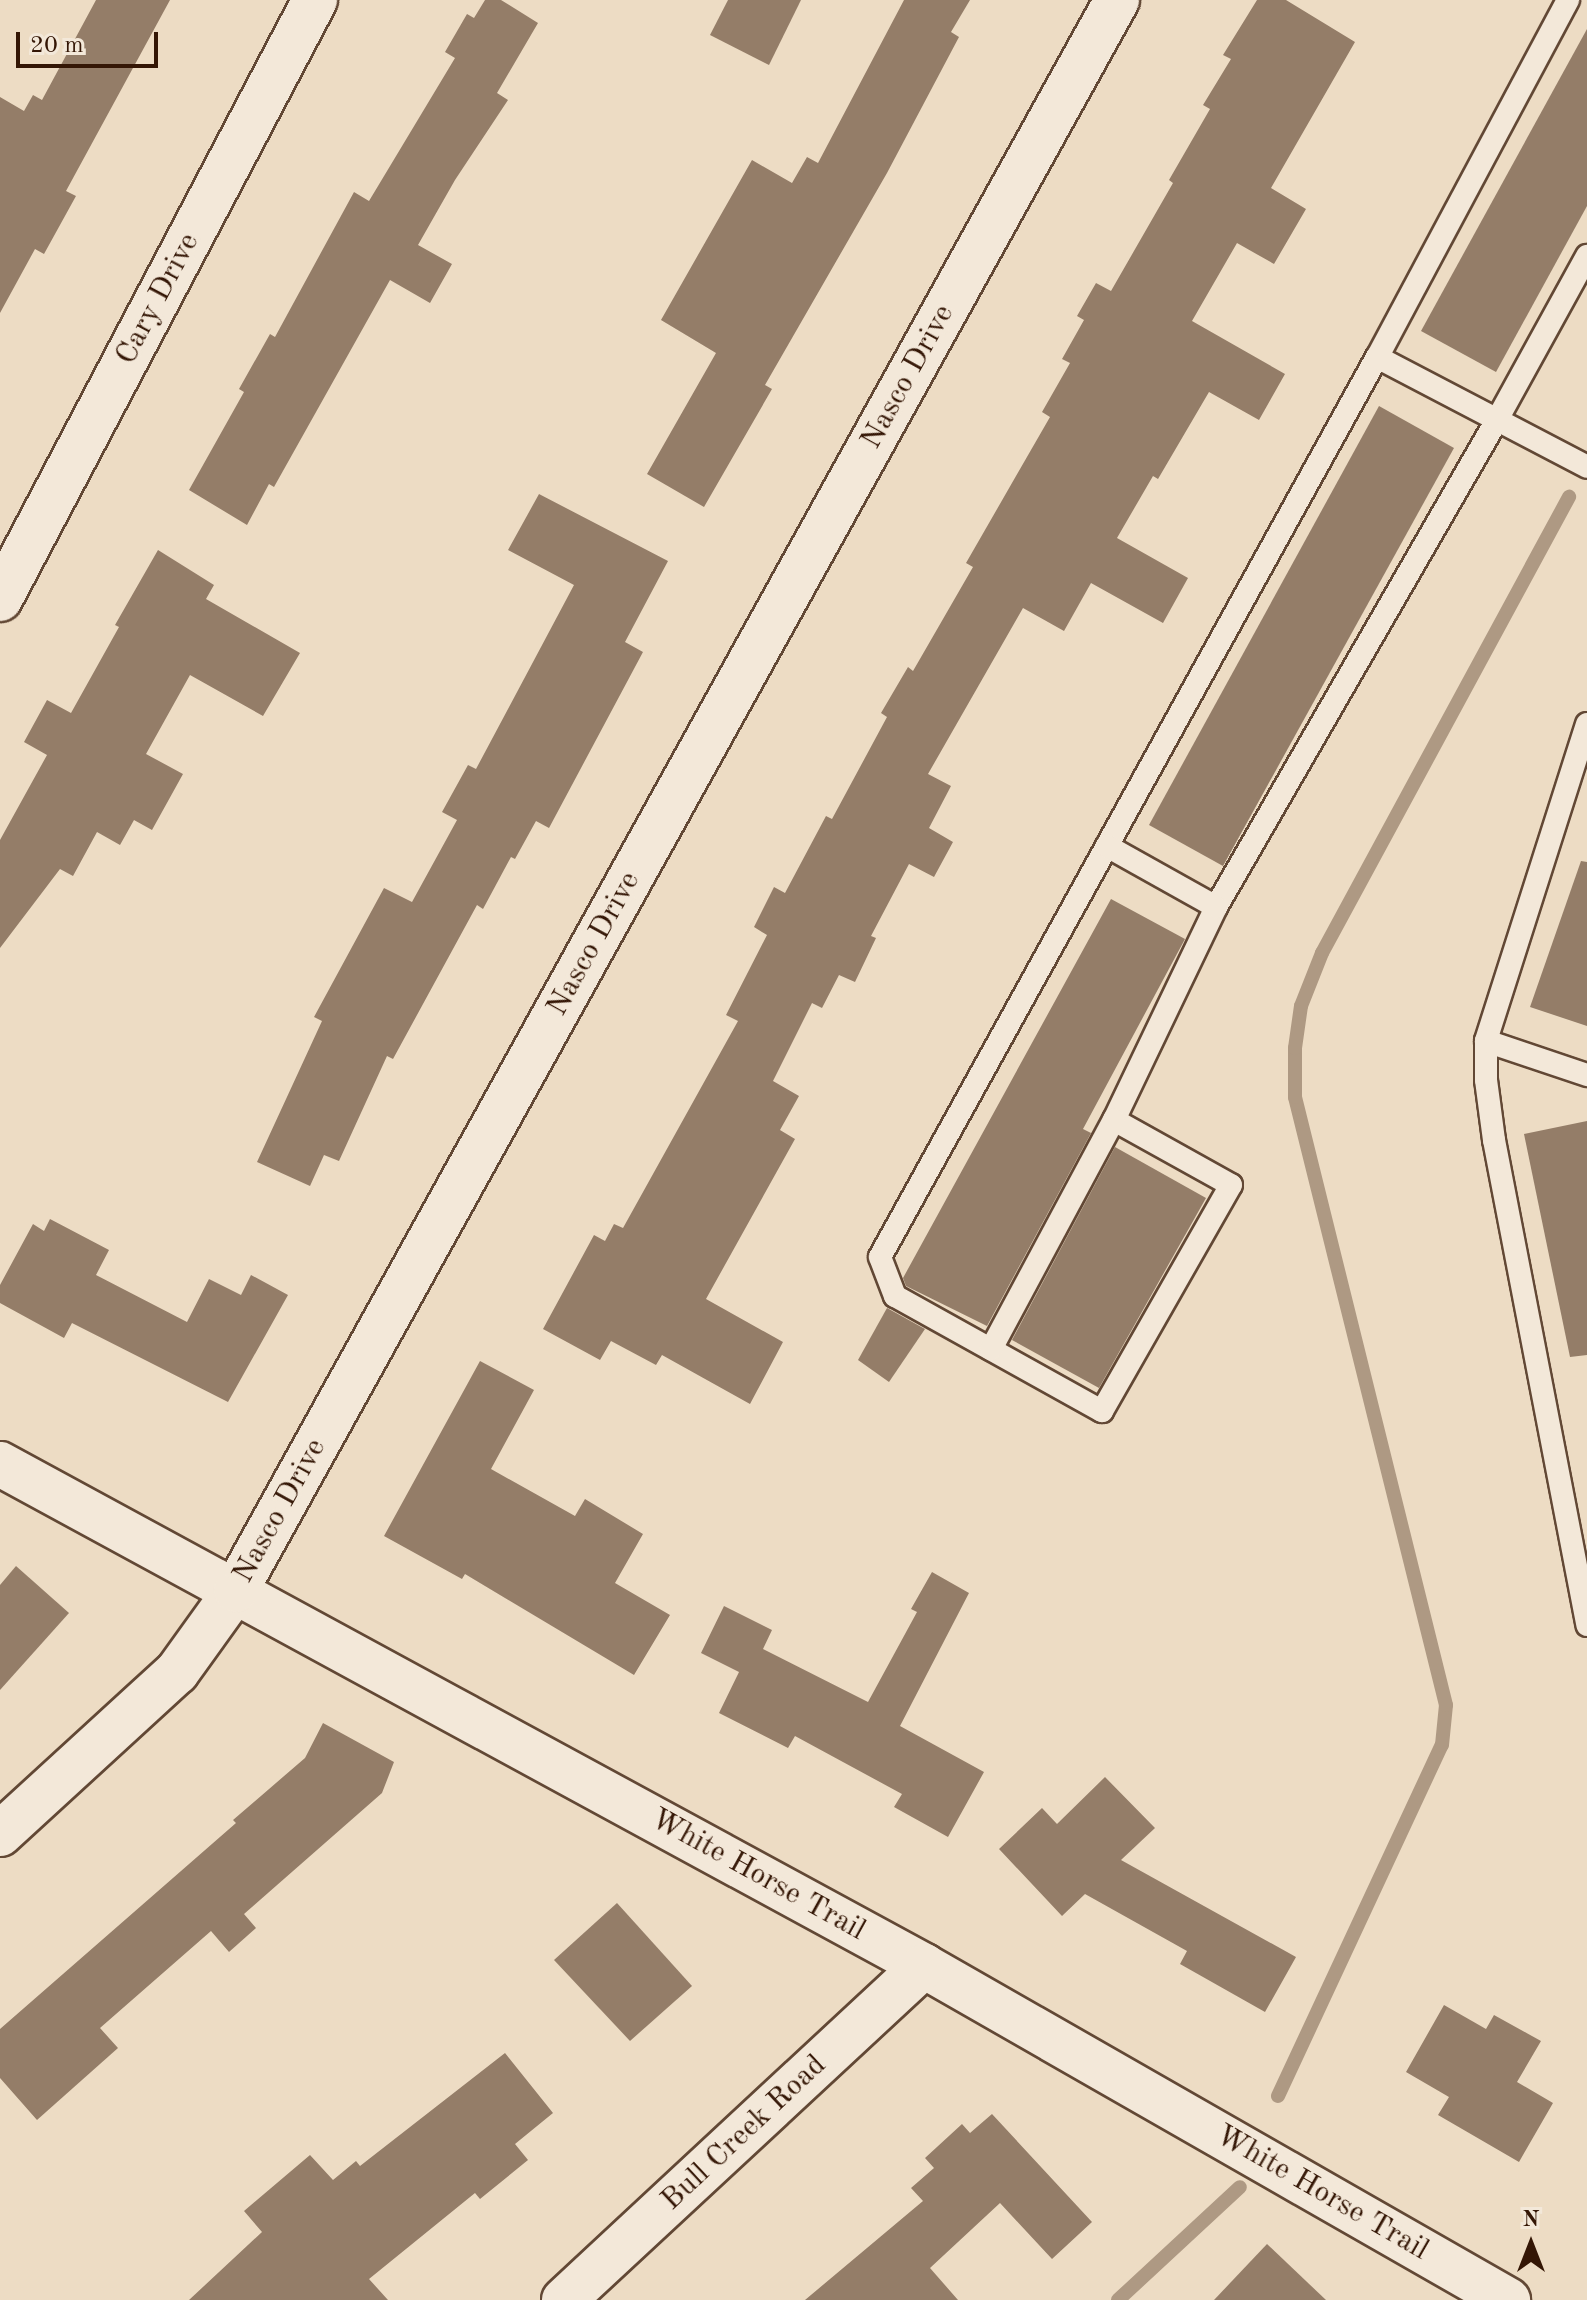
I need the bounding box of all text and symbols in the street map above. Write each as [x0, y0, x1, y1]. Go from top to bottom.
scale bar [20, 16, 162, 66]
text: 20 m [30, 34, 84, 58]
street label: Cary Drive [108, 227, 208, 371]
street label: Nasco Drive [854, 299, 962, 455]
street label: Nasco Drive [540, 866, 648, 1022]
street label: Nasco Drive [226, 1433, 334, 1589]
street label: White Horse Trail [644, 1801, 872, 1949]
street label: Bull Creek Road [654, 2047, 834, 2219]
street label: White Horse Trail [1209, 2117, 1435, 2269]
north arrow [1491, 2204, 1571, 2284]
text: N [1523, 2209, 1539, 2231]

